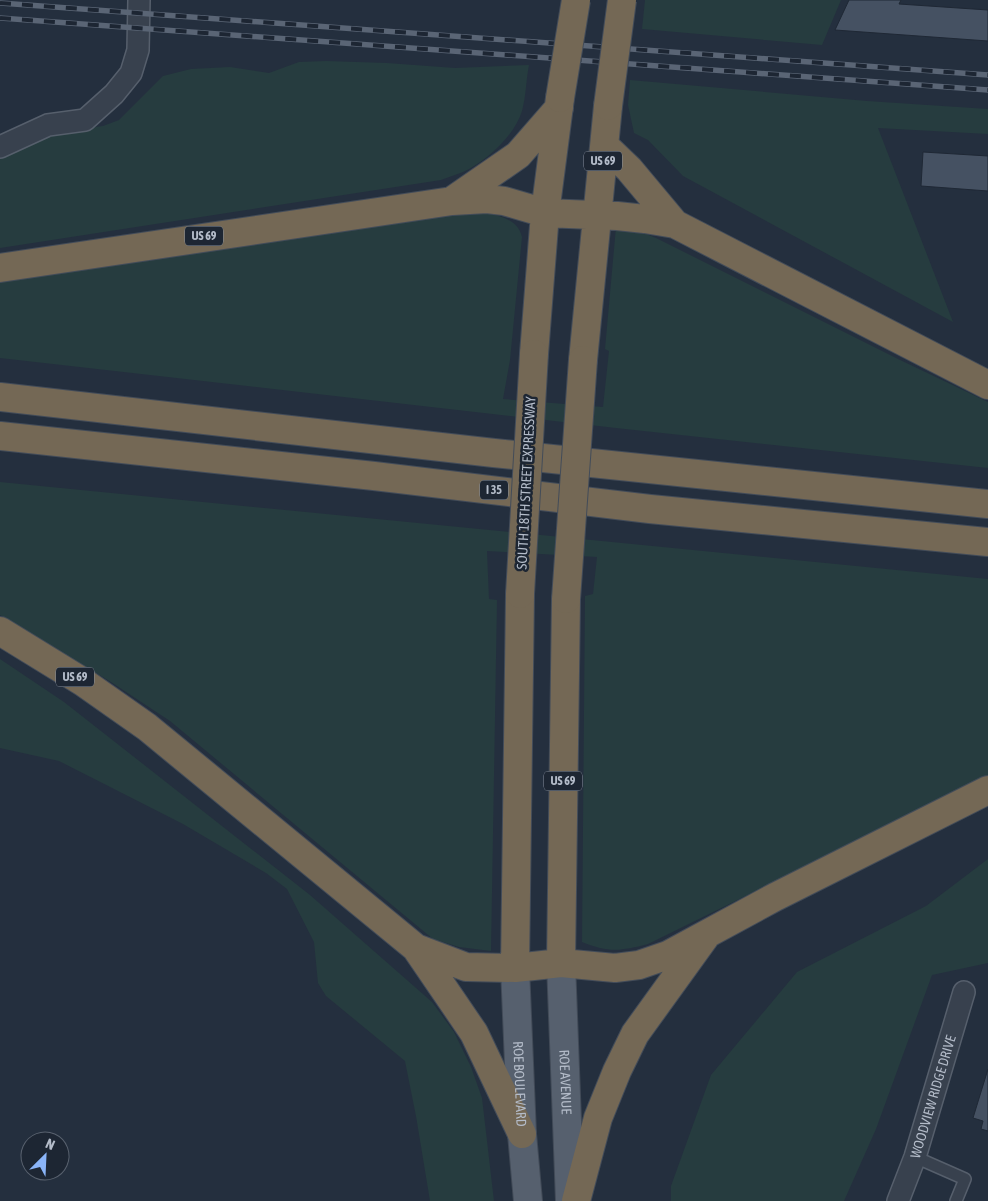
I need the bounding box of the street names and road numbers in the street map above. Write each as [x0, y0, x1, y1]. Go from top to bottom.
road number: US 69 [584, 152, 622, 170]
road number: US 69 [185, 227, 223, 246]
street label: SOUTH 18TH STREET EXPRESSWAY [513, 395, 539, 570]
road number: I 35 [480, 480, 508, 500]
road number: US 69 [56, 668, 94, 686]
road number: US 69 [544, 771, 582, 790]
street label: WOODVIEW RIDGE DRIVE [907, 1033, 959, 1160]
street label: ROE BOULEVARD [510, 1041, 530, 1127]
street label: ROE AVENUE [556, 1049, 575, 1115]

